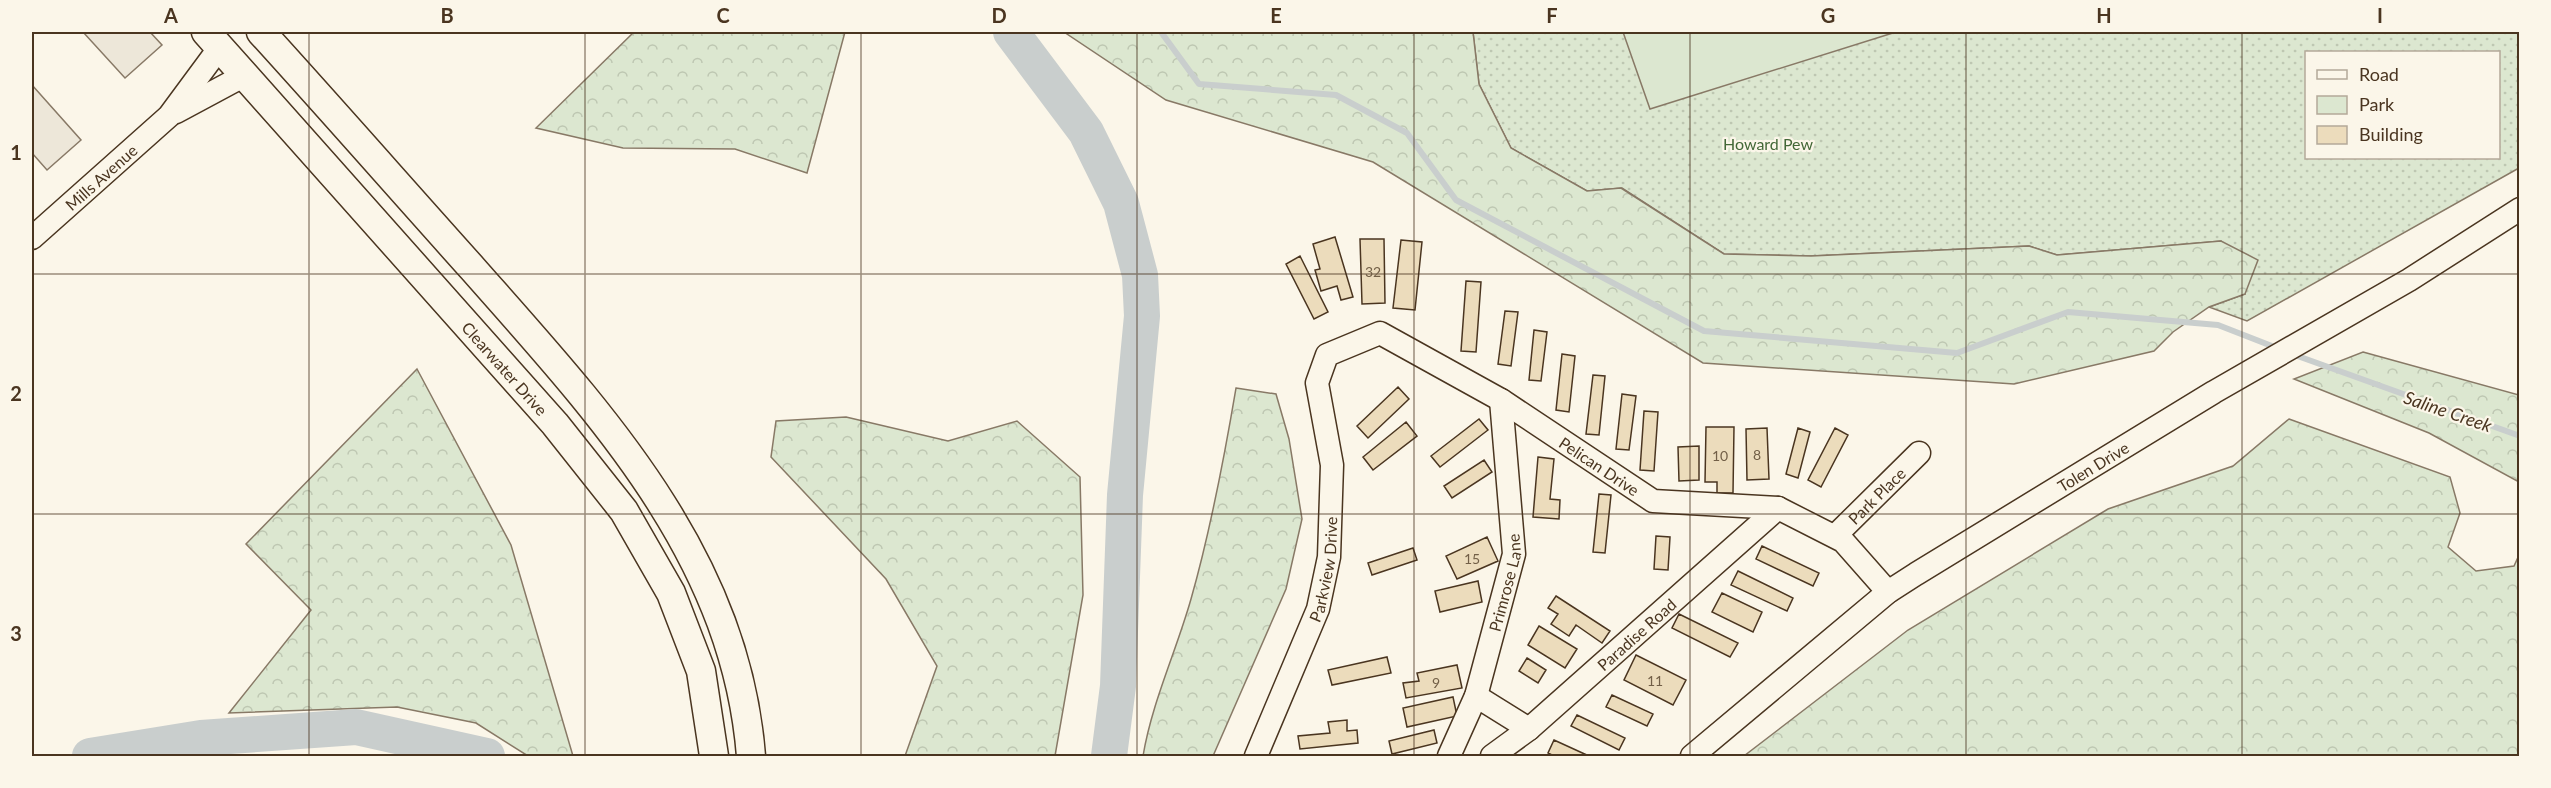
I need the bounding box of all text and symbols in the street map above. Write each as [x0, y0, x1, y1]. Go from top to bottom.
text: A [163, 3, 178, 27]
text: B [440, 3, 454, 27]
text: C [716, 3, 730, 27]
text: D [991, 3, 1007, 27]
text: E [1270, 3, 1282, 27]
text: F [1546, 3, 1558, 27]
text: G [1821, 3, 1835, 27]
text: H [2096, 3, 2112, 27]
text: I [2377, 3, 2383, 27]
legend [2305, 51, 2500, 159]
text: Road [2359, 63, 2399, 85]
text: Park [2359, 93, 2395, 115]
text: Building [2359, 123, 2423, 145]
park label: Howard Pew [1723, 134, 1813, 153]
text: 1 [10, 140, 22, 164]
street label: Mills Avenue [61, 140, 141, 214]
house number: 32 [1365, 263, 1381, 280]
street label: Clearwater Drive [459, 317, 552, 419]
text: 2 [10, 381, 22, 405]
water label: Saline Creek [2401, 386, 2495, 436]
street label: Pelican Drive [1556, 432, 1643, 499]
street label: Tolen Drive [2054, 437, 2132, 495]
house number: 8 [1753, 446, 1761, 463]
house number: 10 [1712, 447, 1728, 464]
street label: Park Place [1844, 463, 1909, 528]
street label: Parkview Drive [1304, 516, 1340, 624]
street label: Primrose Lane [1484, 533, 1524, 634]
house number: 15 [1464, 550, 1480, 567]
street label: Paradise Road [1593, 594, 1679, 674]
text: 3 [10, 621, 22, 645]
house number: 11 [1647, 672, 1663, 689]
house number: 9 [1432, 674, 1440, 691]

